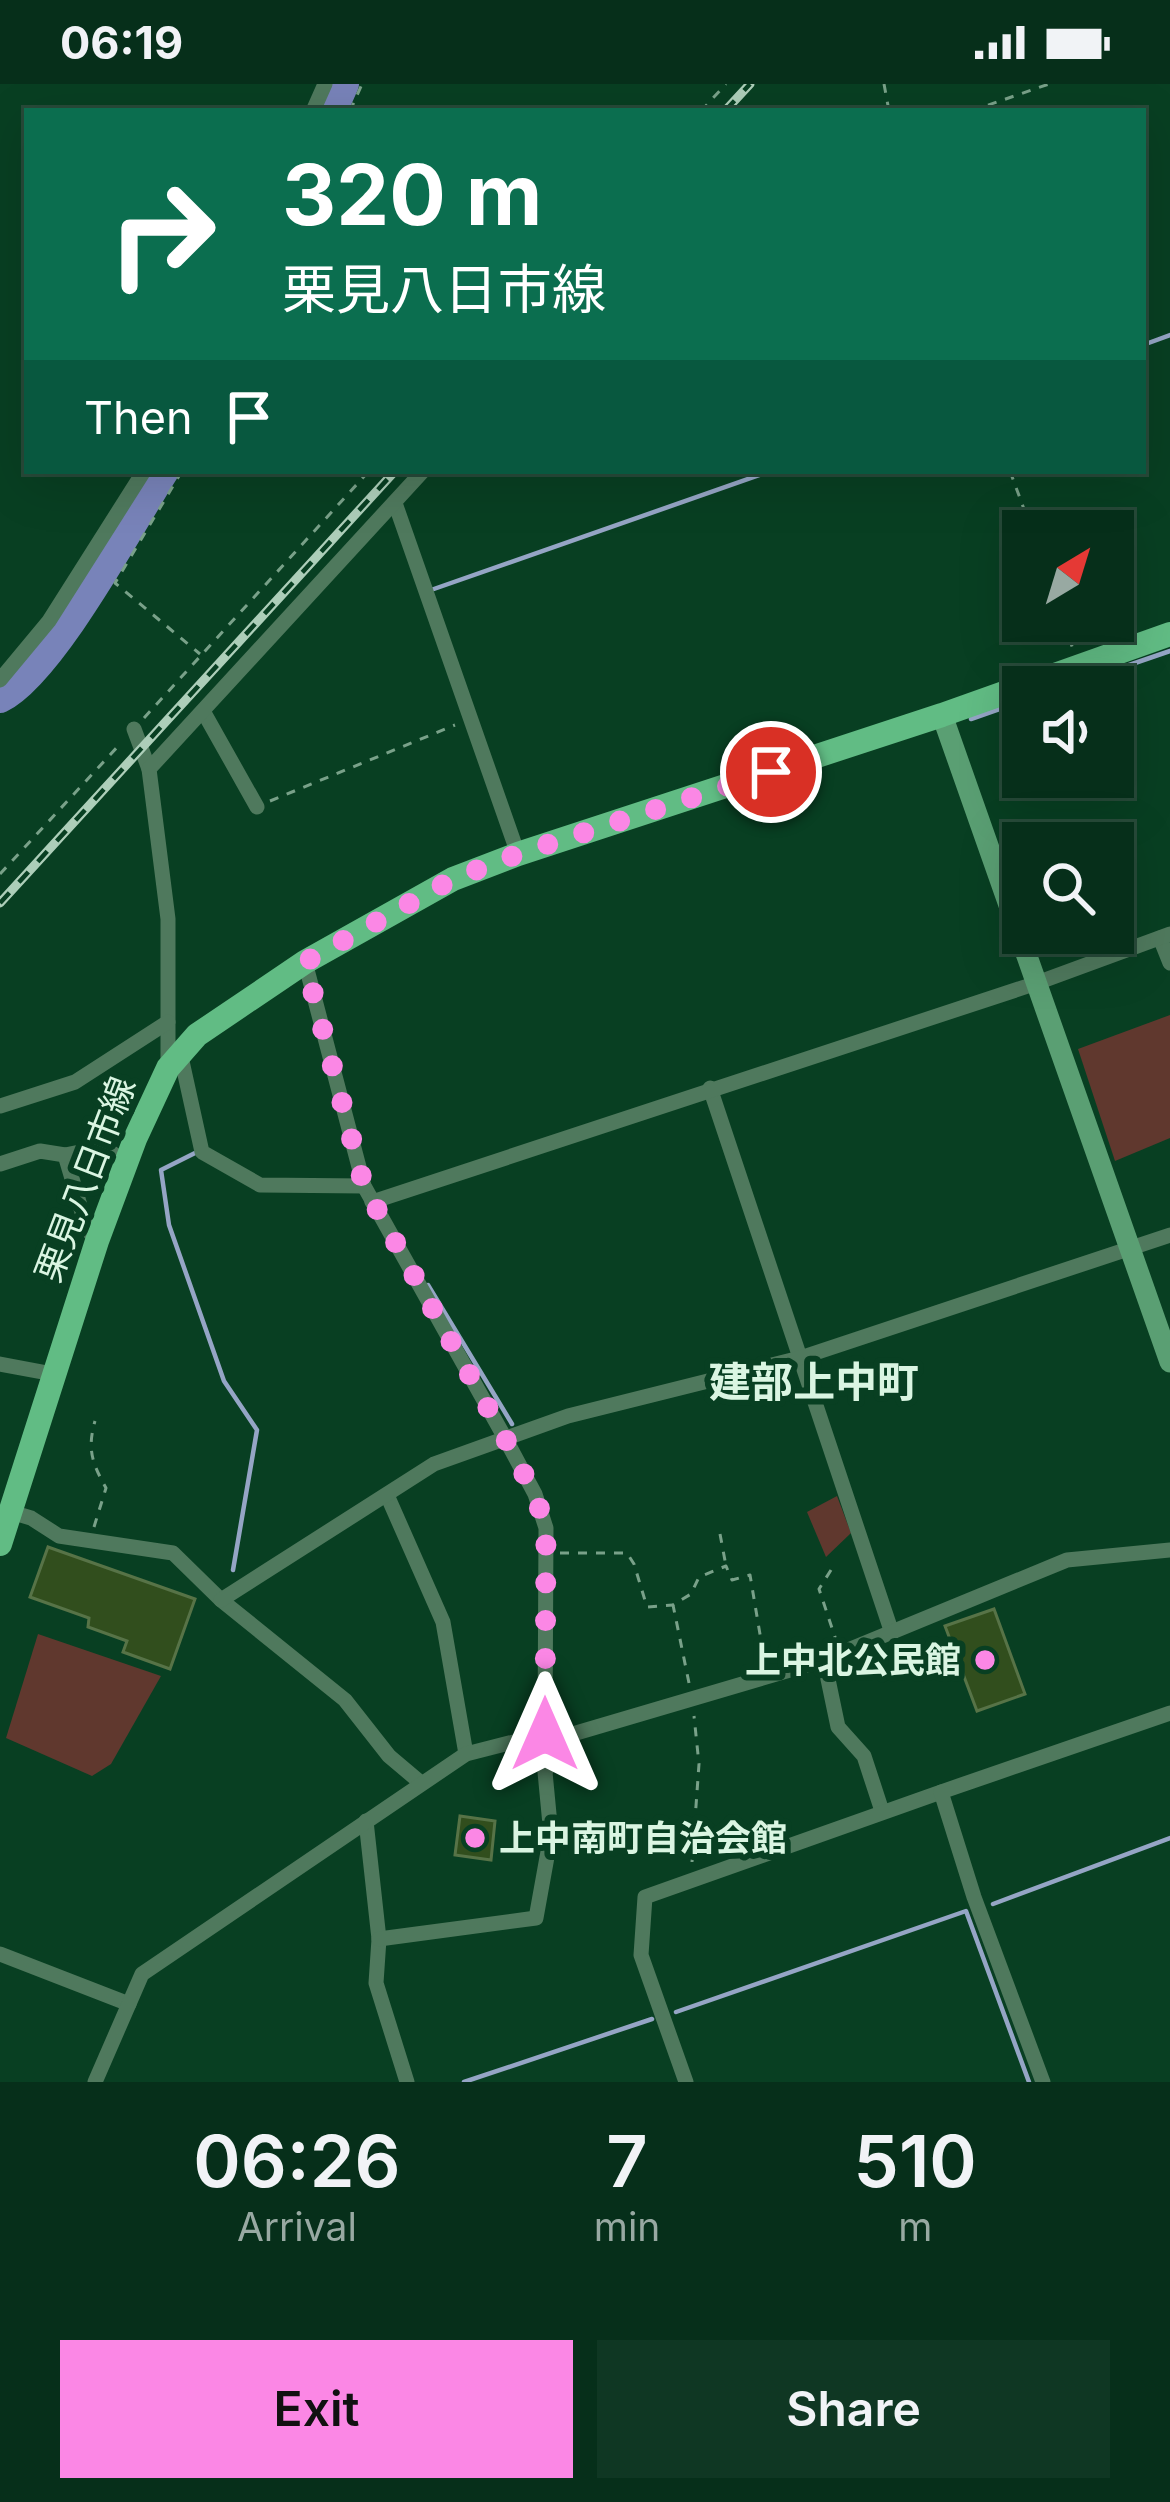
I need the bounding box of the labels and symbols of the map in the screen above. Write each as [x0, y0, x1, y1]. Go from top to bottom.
north arrow [1002, 510, 1134, 642]
pin [720, 721, 822, 823]
street label: 栗見八日市線 [26, 1070, 144, 1288]
district label: 建部上中町 [709, 1356, 919, 1407]
place label: 上中北公民館 [745, 1638, 961, 1682]
marker: 上中北公民館 [972, 1647, 998, 1673]
position arrow [482, 1671, 608, 1797]
place label: 上中南町自治会館 [499, 1816, 787, 1860]
marker: 上中南町自治会館 [462, 1825, 488, 1851]

